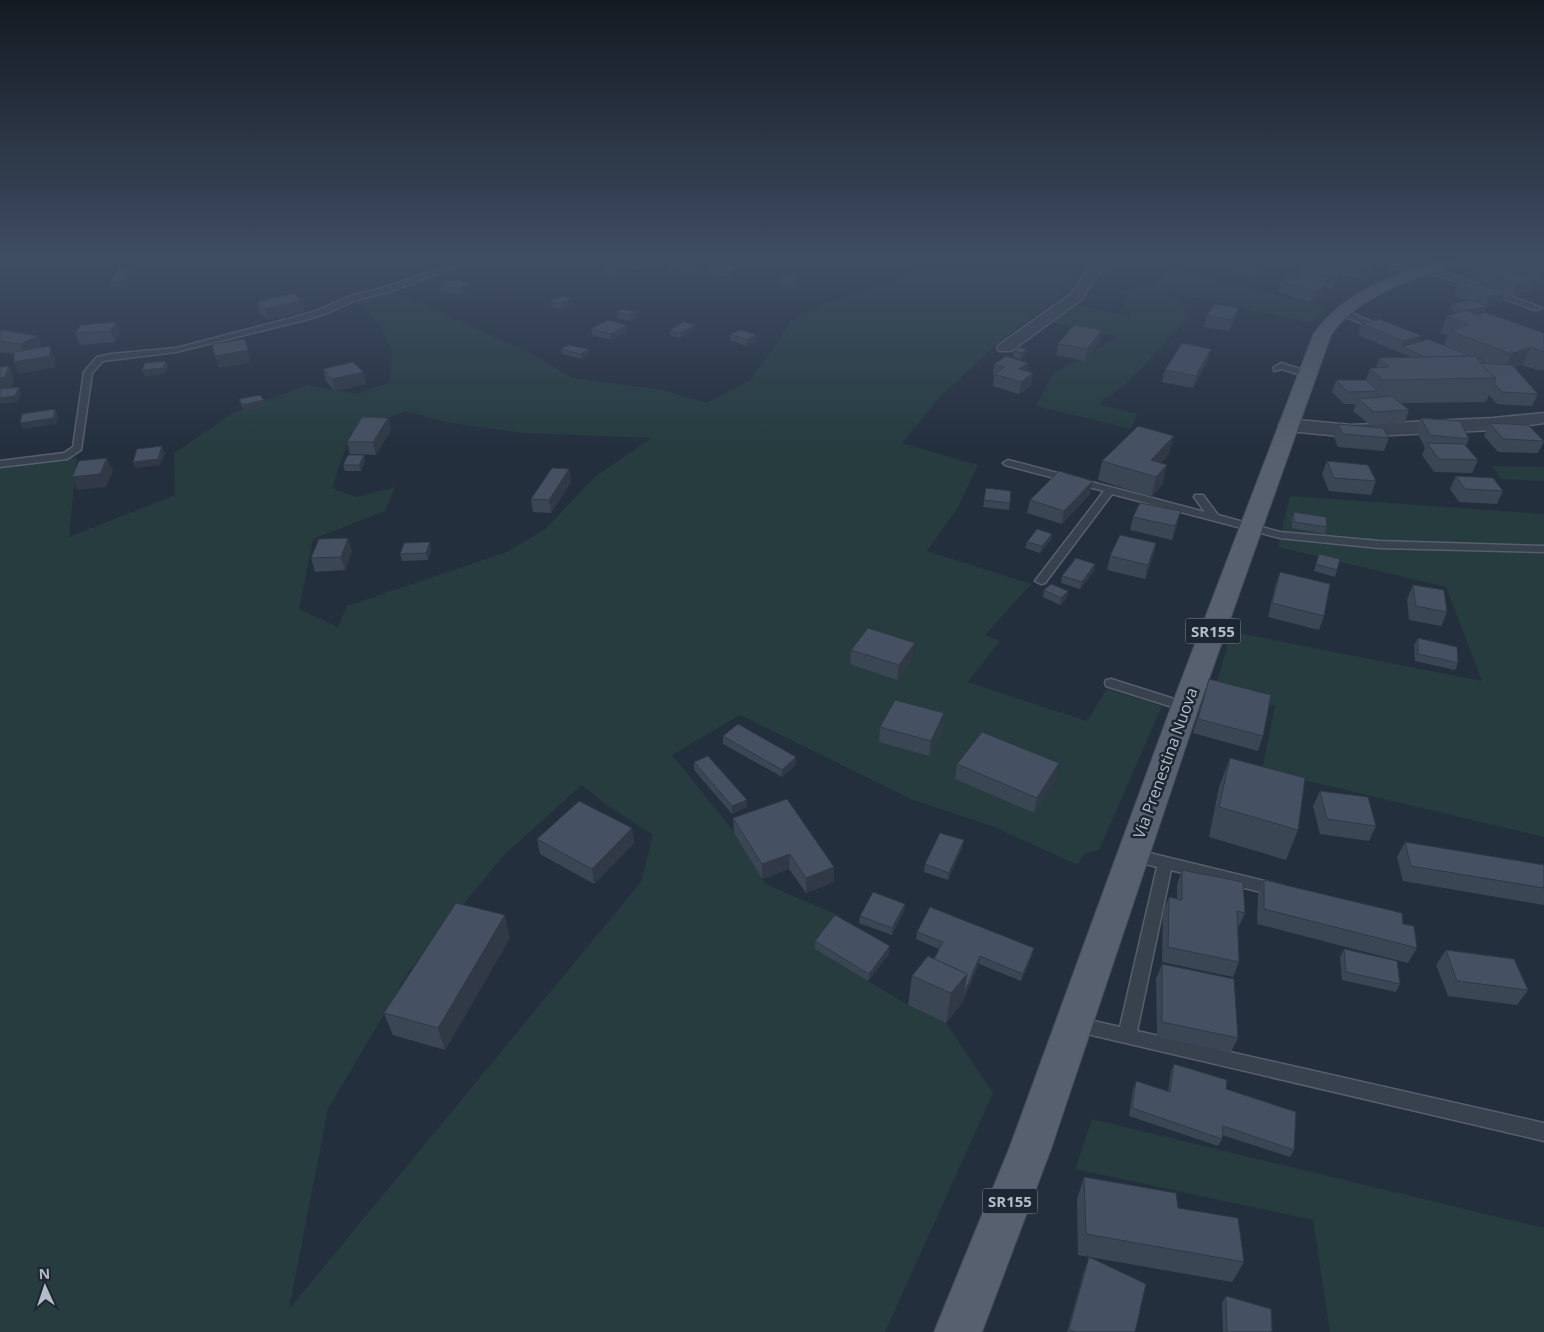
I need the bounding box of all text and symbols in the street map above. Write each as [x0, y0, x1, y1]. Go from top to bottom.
road number: SR155 [1186, 618, 1240, 644]
street label: Via Prenestina Nuova [1127, 684, 1203, 842]
road number: SR155 [982, 1188, 1038, 1214]
north arrow [20, 1262, 70, 1312]
text: N [38, 1264, 50, 1283]

